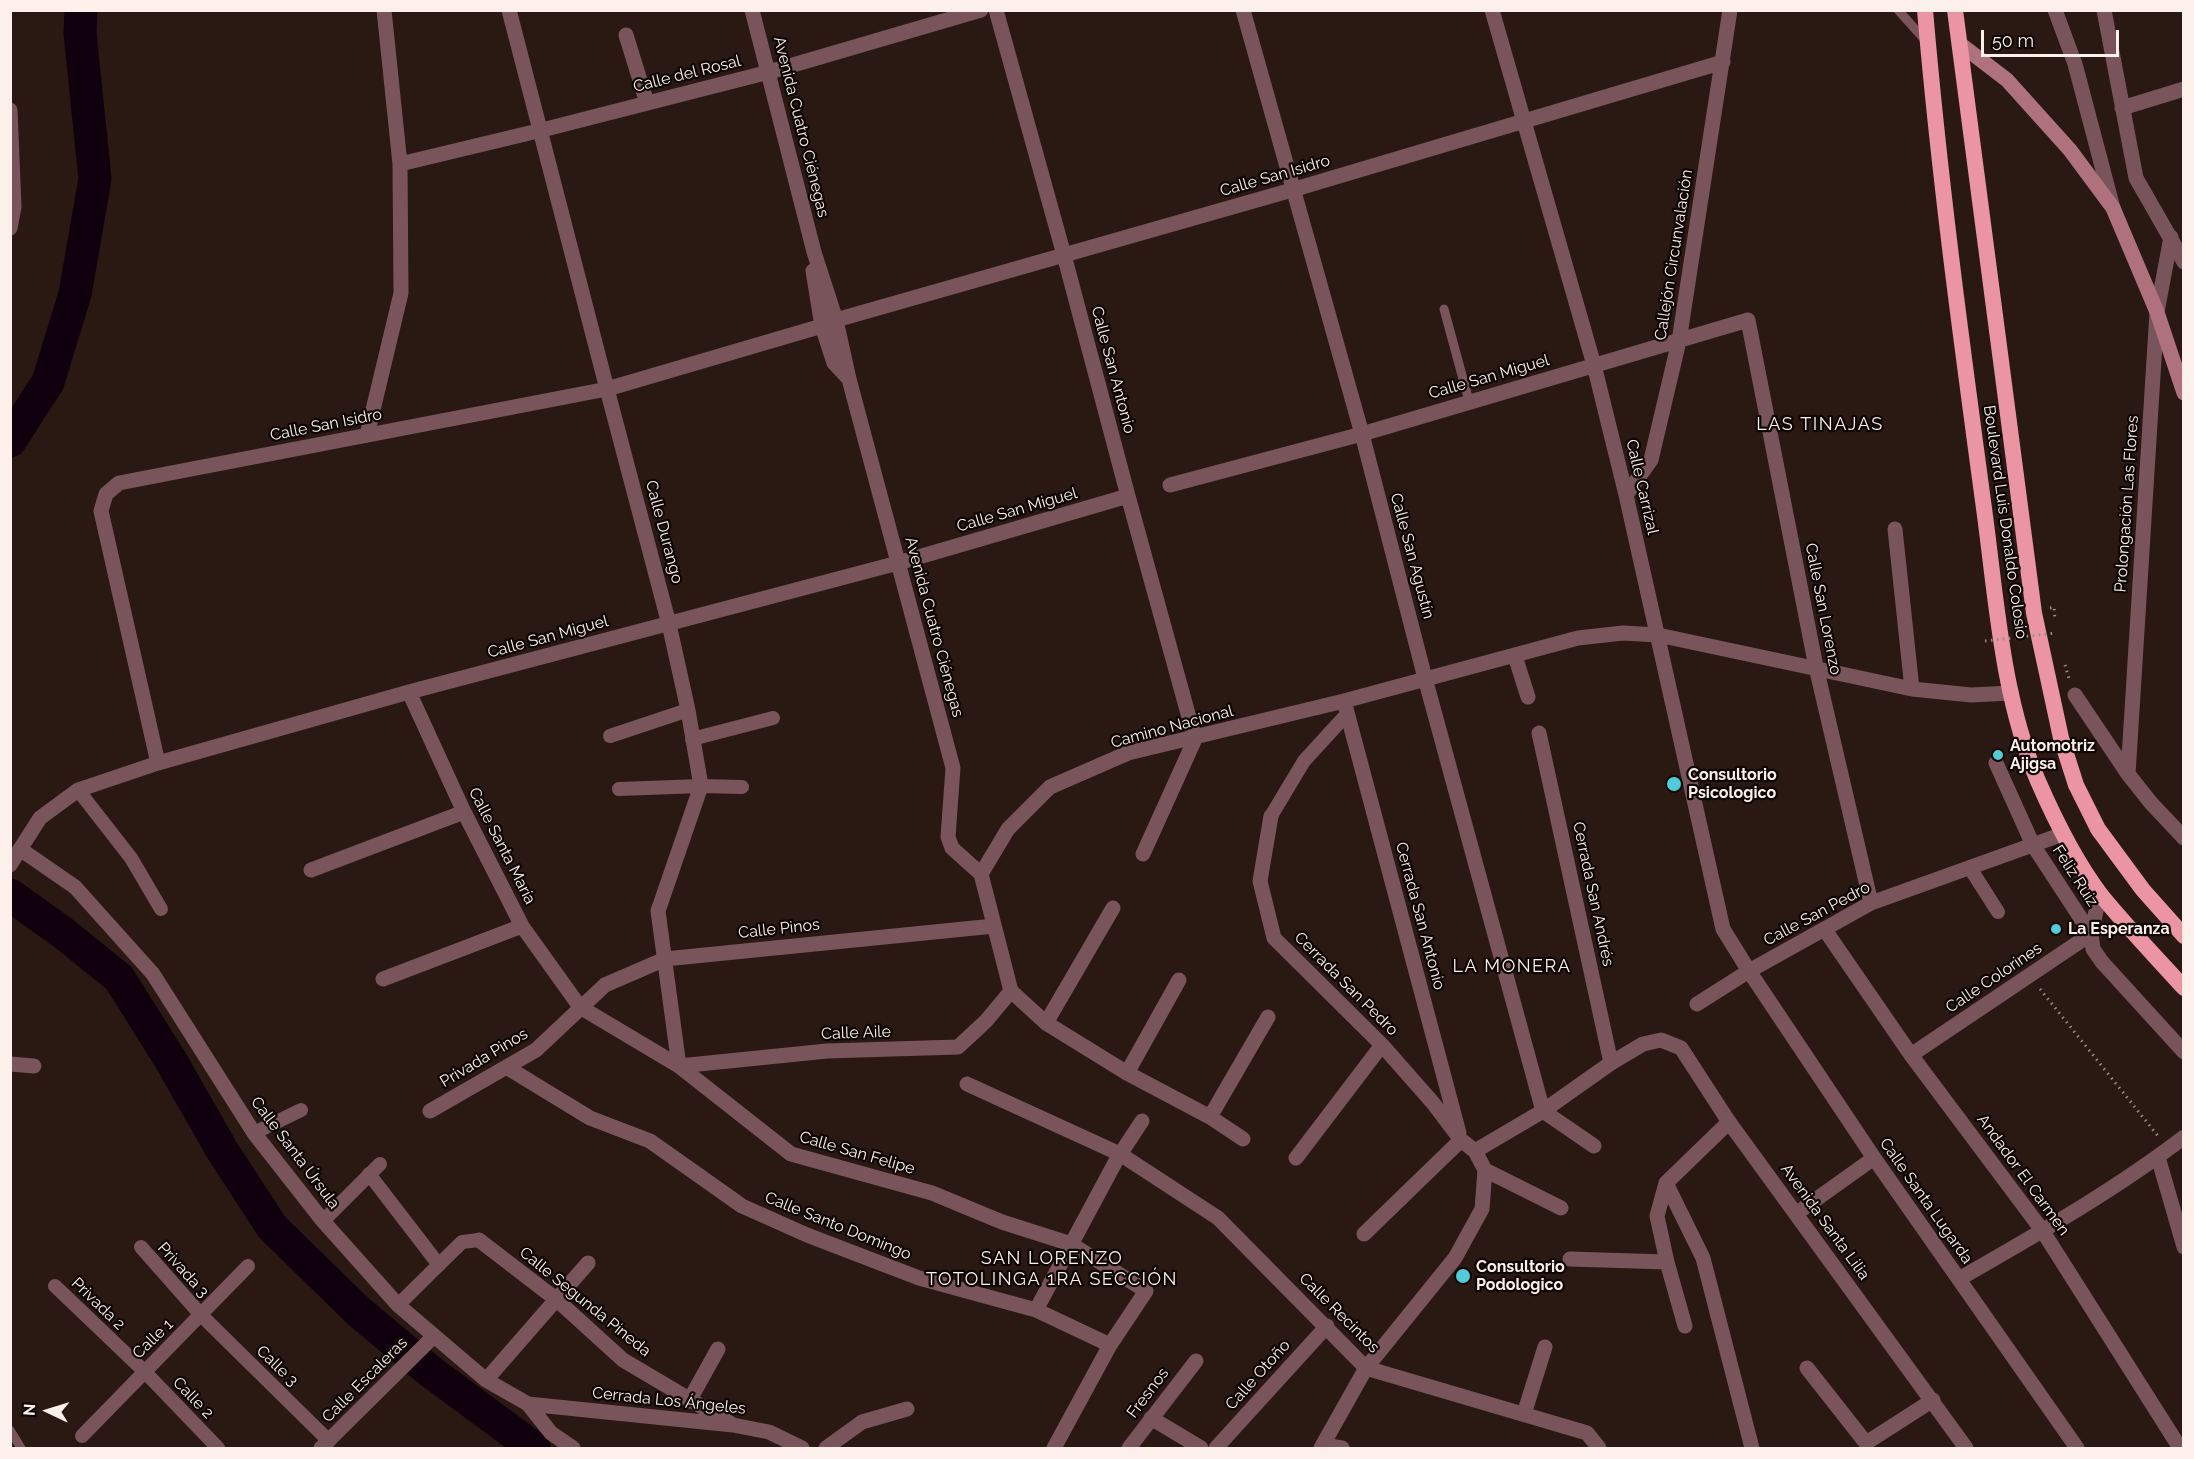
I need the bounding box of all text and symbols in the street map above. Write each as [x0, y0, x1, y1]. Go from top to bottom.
scale bar [1984, 18, 2122, 56]
text: 50 m [1992, 30, 2034, 51]
street label: Avenida Cuatro Ciénegas [769, 35, 833, 219]
street label: Calle del Rosal [631, 51, 743, 97]
street label: Calle San Isidro [1218, 151, 1332, 201]
street label: Callejón Circunvalación [1651, 168, 1697, 342]
street label: Calle San Antonio [1087, 304, 1139, 436]
street label: Calle San Miguel [1427, 351, 1551, 403]
street label: Boulevard Luis Donaldo Colosio [1979, 404, 2031, 640]
street label: Calle San Isidro [268, 405, 384, 445]
district label: LAS TINAJAS [1756, 414, 1884, 436]
street label: Prolongación Las Flores [2111, 415, 2143, 593]
street label: Calle Carrizal [1622, 437, 1662, 537]
street label: Calle Durango [641, 478, 687, 586]
street label: Calle San Miguel [955, 484, 1079, 536]
street label: Calle San Agustín [1386, 491, 1438, 621]
street label: Avenida Cuatro Ciénegas [901, 535, 967, 719]
street label: Calle San Lorenzo [1801, 542, 1845, 676]
street label: Calle San Miguel [485, 612, 611, 662]
street label: Camino Nacional [1109, 701, 1235, 753]
place label: Automotriz Ajigsa [2010, 736, 2095, 774]
marker: Automotriz Ajigsa [1991, 748, 2005, 762]
place label: Consultorio Psicologico [1688, 765, 1777, 803]
marker: Consultorio Psicologico [1665, 775, 1683, 793]
street label: Calle Santa María [464, 785, 540, 907]
street label: Cerrada San Andrés [1568, 820, 1618, 968]
street label: Cerrada San Antonio [1391, 840, 1449, 992]
street label: Feliz Ruiz [2048, 842, 2102, 910]
street label: Calle San Pedro [1761, 878, 1873, 950]
street label: Calle Pinos [737, 915, 821, 943]
place label: La Esperanza [2068, 919, 2170, 939]
marker: La Esperanza [2049, 922, 2063, 936]
street label: Cerrada San Pedro [1290, 928, 1402, 1040]
street label: Calle Colorines [1942, 939, 2046, 1017]
district label: LA MONERA [1453, 956, 1571, 978]
street label: Calle Aile [821, 1022, 891, 1044]
street label: Privada Pinos [437, 1024, 531, 1092]
street label: Calle Santa Úrsula [247, 1093, 343, 1213]
street label: Andador El Carmen [1973, 1111, 2073, 1239]
street label: Calle San Felipe [797, 1127, 917, 1179]
street label: Calle Santa Lugarda [1875, 1134, 1977, 1268]
street label: Avenida Santa Lilia [1776, 1160, 1874, 1284]
street label: Calle Santo Domingo [762, 1188, 914, 1264]
street label: Privada 3 [153, 1239, 213, 1301]
street label: Calle Segunda Pineda [516, 1243, 654, 1361]
district label: SAN LORENZO TOTOLINGA 1RA SECCIÓN [926, 1248, 1178, 1290]
place label: Consultorio Podologico [1476, 1257, 1565, 1295]
marker: Consultorio Podologico [1454, 1267, 1472, 1285]
street label: Calle Recintos [1295, 1269, 1383, 1357]
street label: Privada 2 [67, 1274, 129, 1334]
street label: Calle 1 [129, 1315, 177, 1363]
street label: Calle Escaleras [318, 1333, 412, 1427]
street label: Calle Otoño [1222, 1336, 1294, 1414]
street label: Calle 3 [252, 1342, 302, 1390]
street label: Fresnos [1123, 1364, 1173, 1422]
street label: Calle 2 [169, 1373, 217, 1423]
north arrow [18, 1381, 78, 1441]
street label: Cerrada Los Ángeles [591, 1383, 747, 1419]
text: N [20, 1403, 39, 1416]

